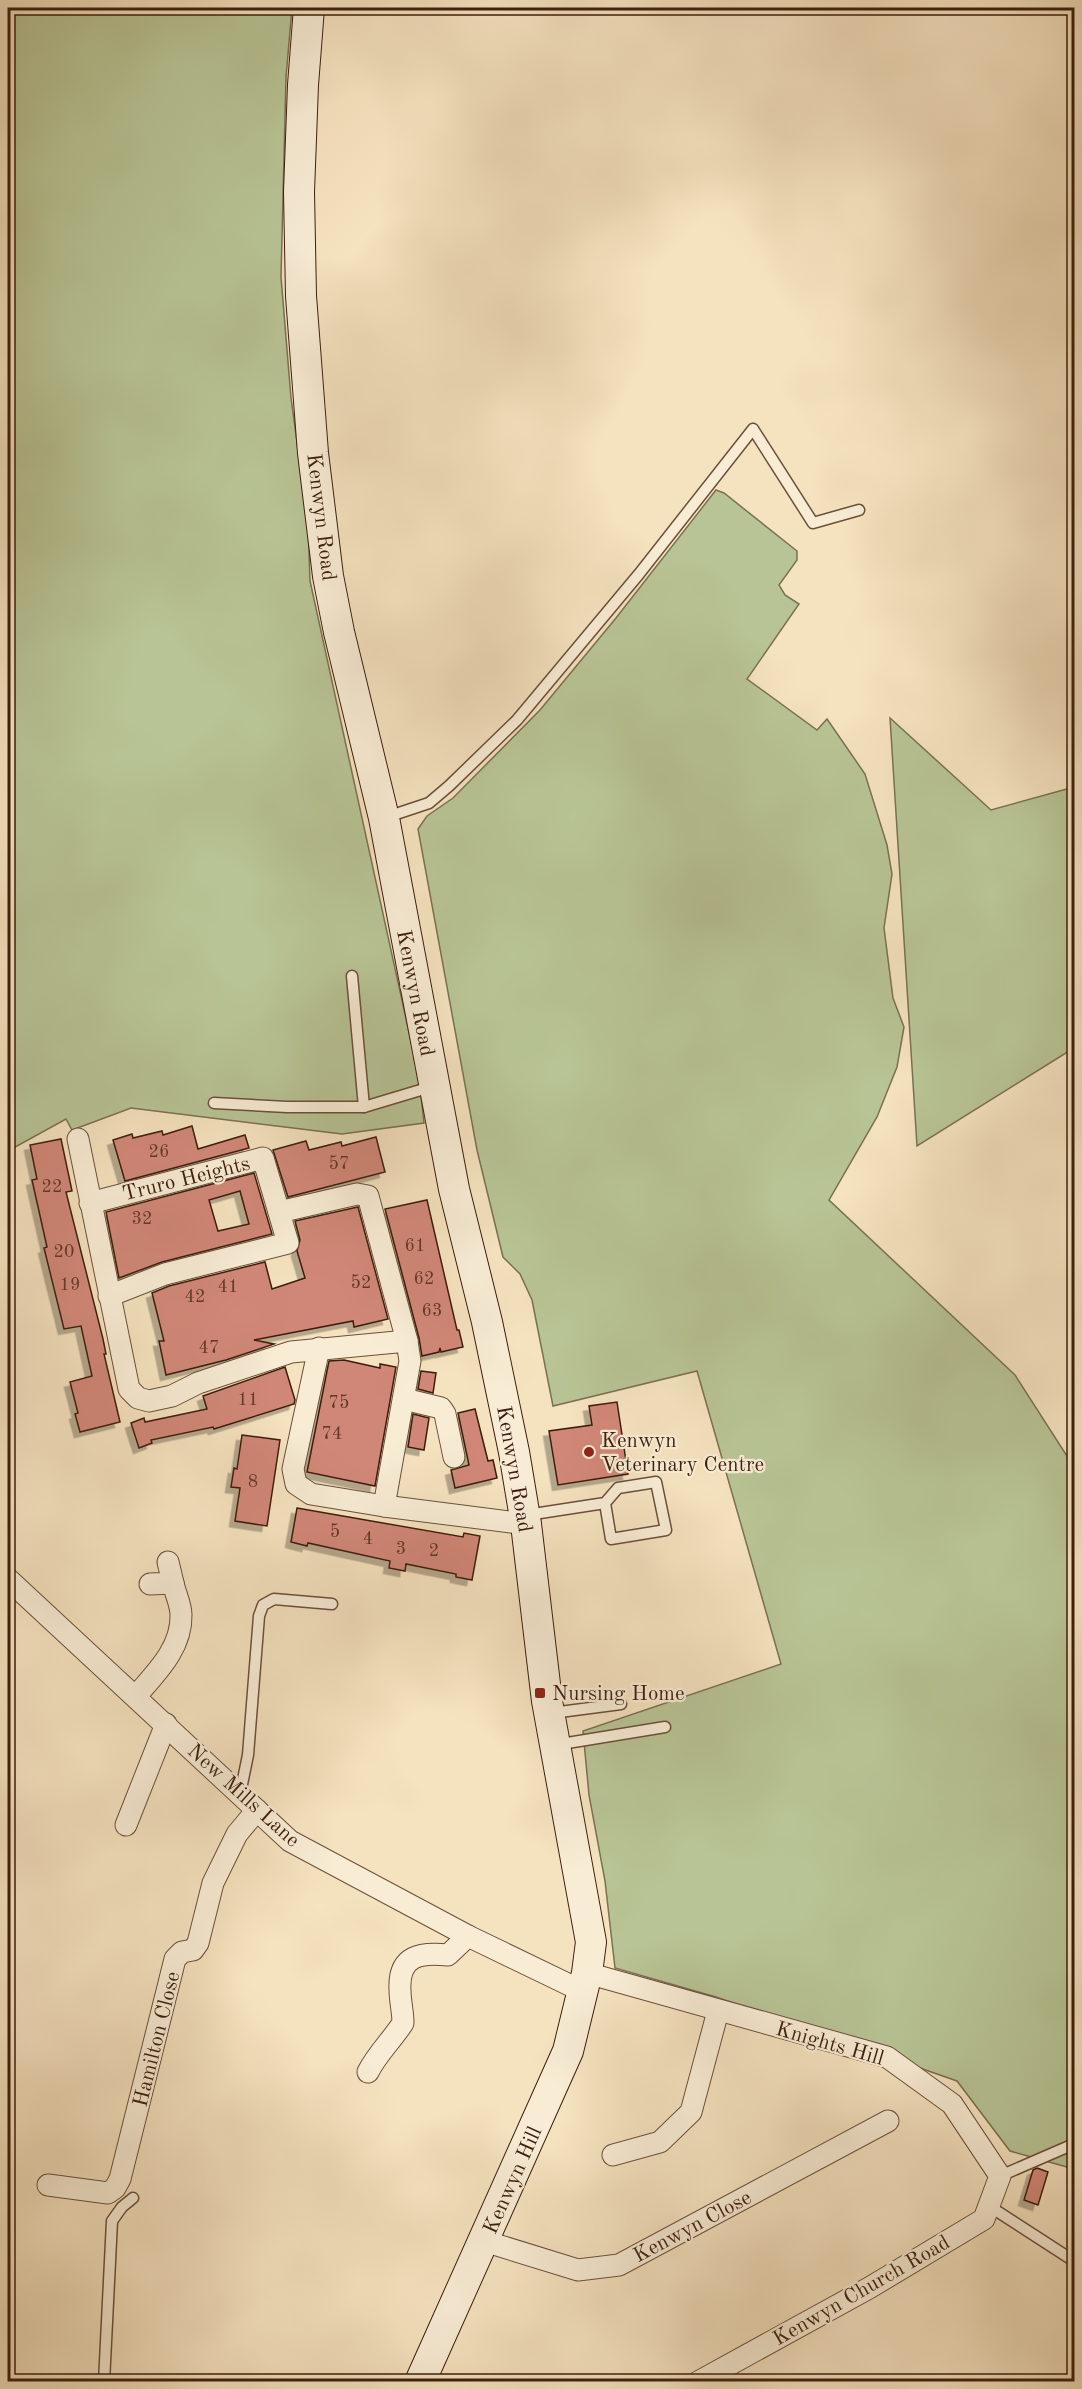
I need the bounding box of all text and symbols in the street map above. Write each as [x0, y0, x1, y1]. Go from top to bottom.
street label: Kenwyn Road [302, 452, 339, 582]
street label: Kenwyn Road [392, 928, 437, 1058]
house number: 26 [149, 1143, 169, 1161]
street label: Truro Heights [120, 1153, 252, 1205]
house number: 57 [329, 1155, 349, 1173]
house number: 22 [42, 1178, 62, 1196]
house number: 32 [132, 1210, 152, 1228]
house number: 61 [405, 1237, 425, 1255]
house number: 20 [54, 1243, 74, 1261]
house number: 62 [414, 1270, 434, 1288]
house number: 52 [351, 1274, 371, 1292]
house number: 19 [60, 1276, 80, 1294]
house number: 41 [218, 1278, 238, 1296]
house number: 42 [185, 1288, 205, 1306]
house number: 63 [422, 1302, 442, 1320]
house number: 47 [199, 1339, 219, 1357]
house number: 11 [238, 1391, 258, 1409]
house number: 75 [329, 1394, 349, 1412]
street label: Kenwyn Road [492, 1404, 535, 1534]
house number: 74 [322, 1425, 342, 1443]
place label: Kenwyn Veterinary Centre [601, 1431, 764, 1476]
marker: Kenwyn Veterinary Centre [582, 1445, 596, 1459]
house number: 8 [248, 1473, 258, 1491]
house number: 5 [330, 1523, 340, 1541]
house number: 4 [363, 1530, 373, 1548]
house number: 3 [396, 1540, 406, 1558]
house number: 2 [429, 1542, 439, 1560]
place label: Nursing Home [552, 1684, 685, 1705]
marker: Nursing Home [533, 1686, 547, 1700]
street label: New Mills Lane [183, 1740, 303, 1852]
street label: Hamilton Close [130, 1969, 184, 2109]
street label: Knights Hill [773, 2019, 886, 2070]
street label: Kenwyn Hill [480, 2123, 546, 2237]
street label: Kenwyn Close [630, 2187, 755, 2267]
street label: Kenwyn Church Road [770, 2232, 954, 2350]

